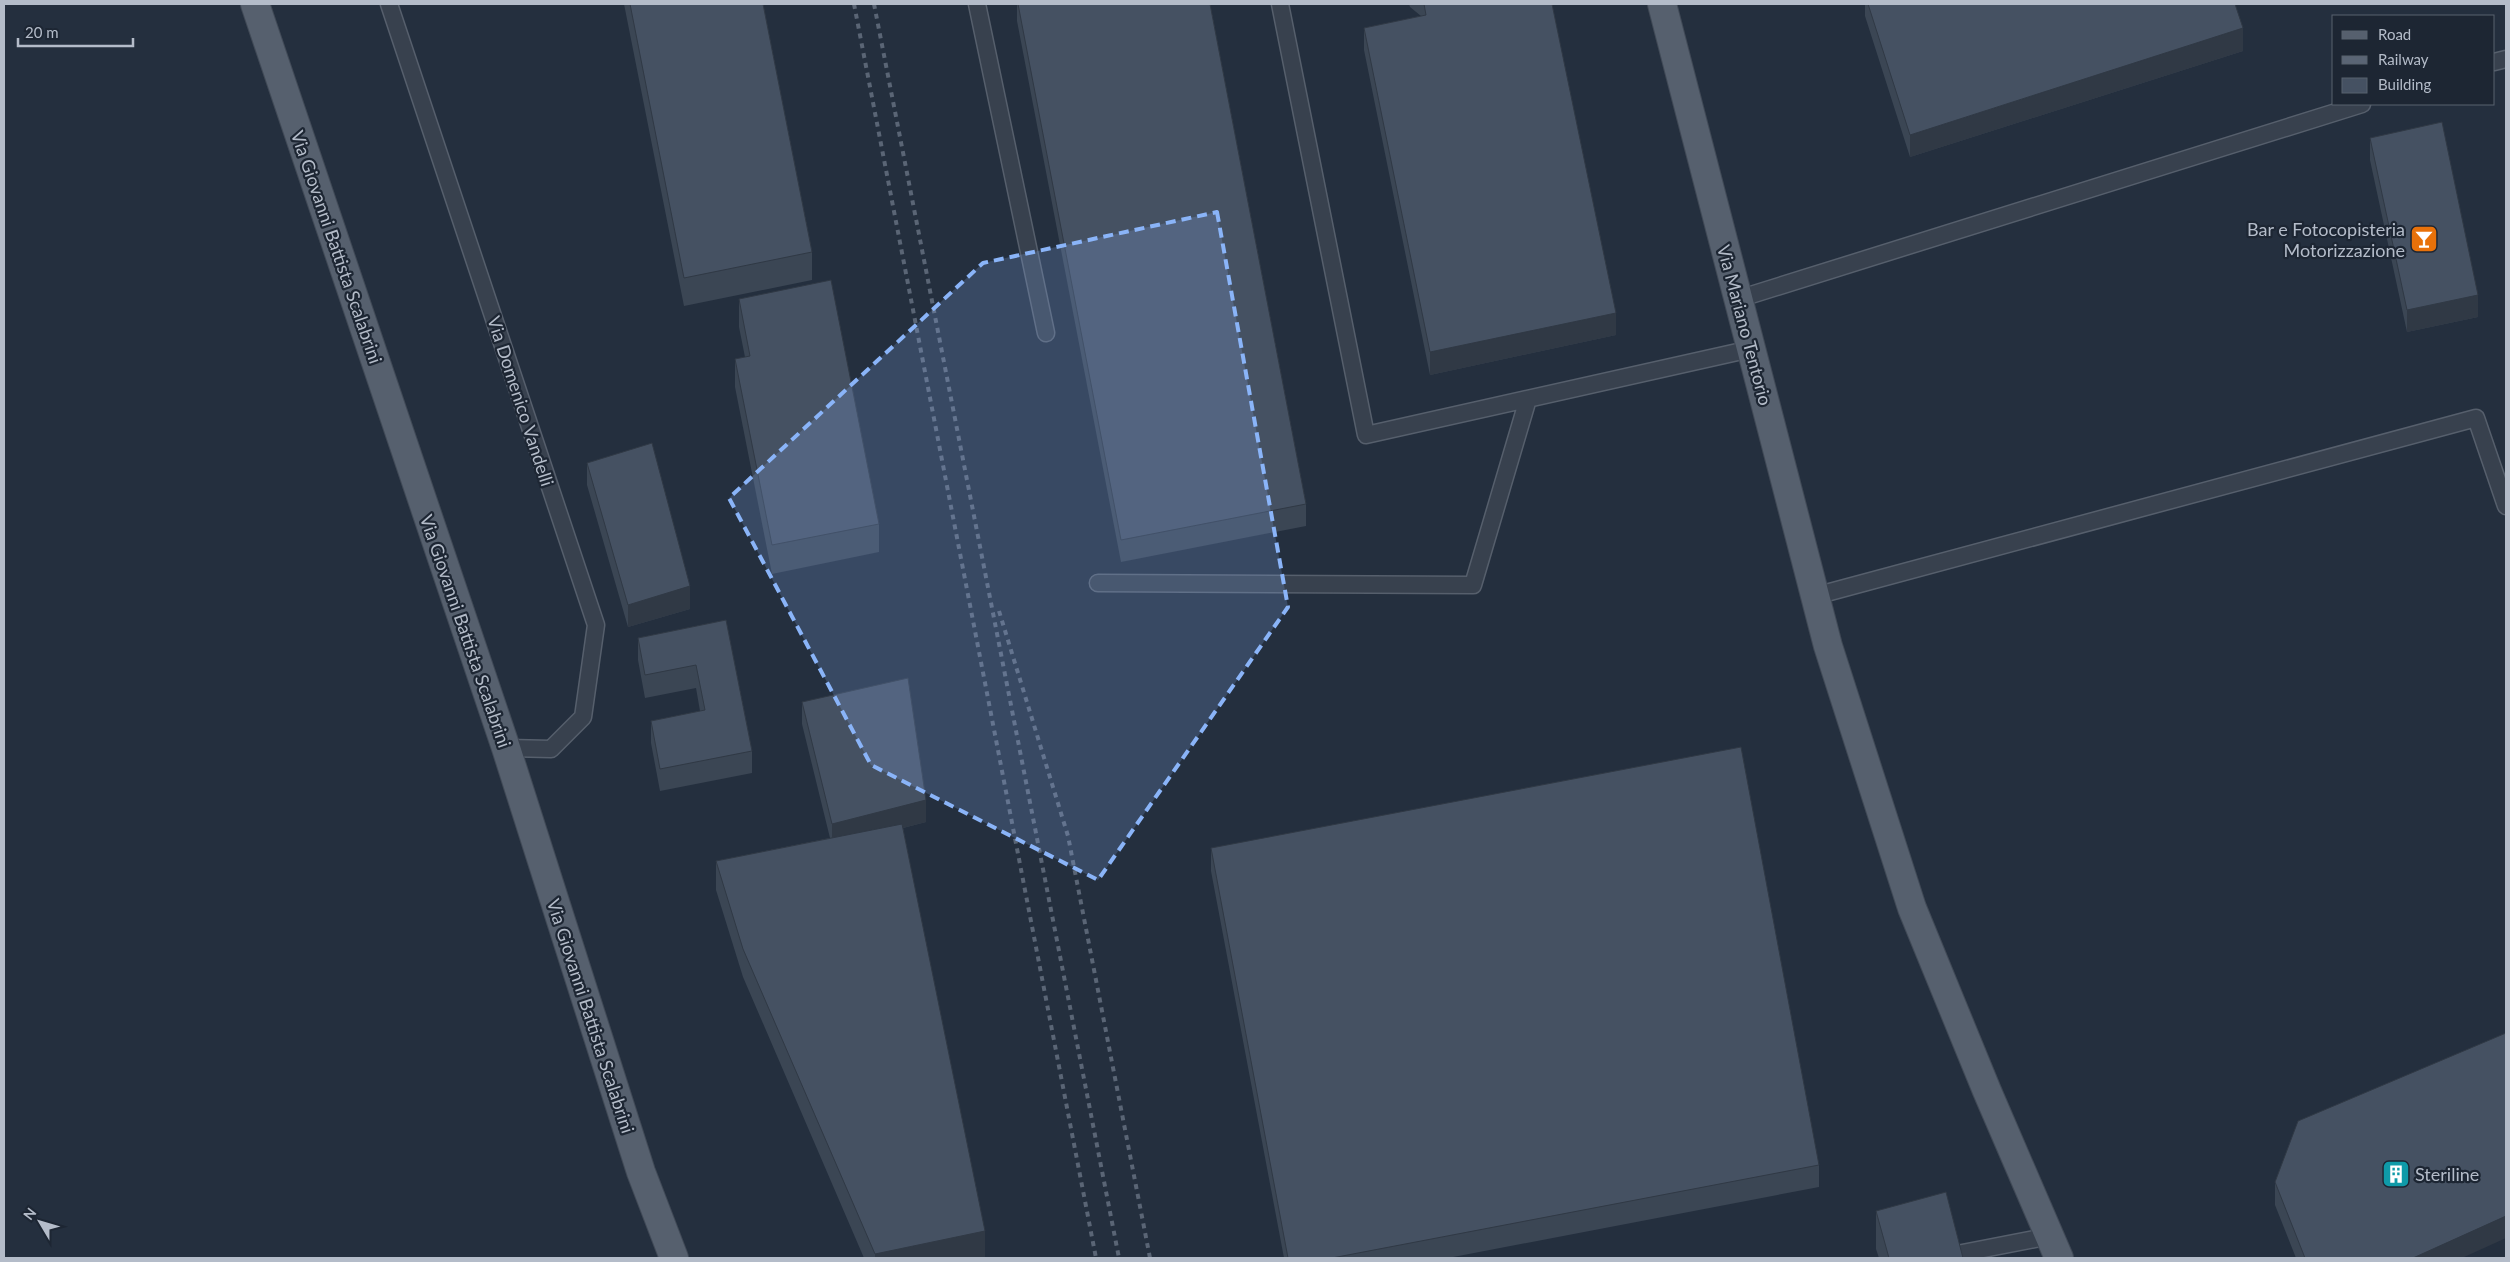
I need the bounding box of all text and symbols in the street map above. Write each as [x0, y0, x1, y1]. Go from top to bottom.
scale bar [18, 15, 132, 47]
legend [2332, 15, 2495, 105]
text: 20 m [25, 23, 59, 41]
text: Road [2378, 25, 2411, 43]
text: Railway [2378, 50, 2429, 68]
text: Building [2378, 75, 2431, 93]
street label: Via Giovanni Battista Scalabrini [287, 128, 387, 366]
place label: Bar e Fotocopisteria Motorizzazione [2247, 218, 2405, 261]
bar icon: Bar e Fotocopisteria Motorizzazione [2409, 224, 2439, 254]
street label: Via Mariano Tentorio [1713, 242, 1777, 408]
street label: Via Domenico Vandelli [483, 313, 559, 489]
street label: Via Giovanni Battista Scalabrini [416, 512, 516, 750]
street label: Via Giovanni Battista Scalabrini [543, 896, 639, 1136]
building icon: Steriline [2381, 1159, 2411, 1189]
place label: Steriline [2415, 1163, 2479, 1185]
north arrow [15, 1197, 65, 1247]
text: N [19, 1204, 39, 1223]

